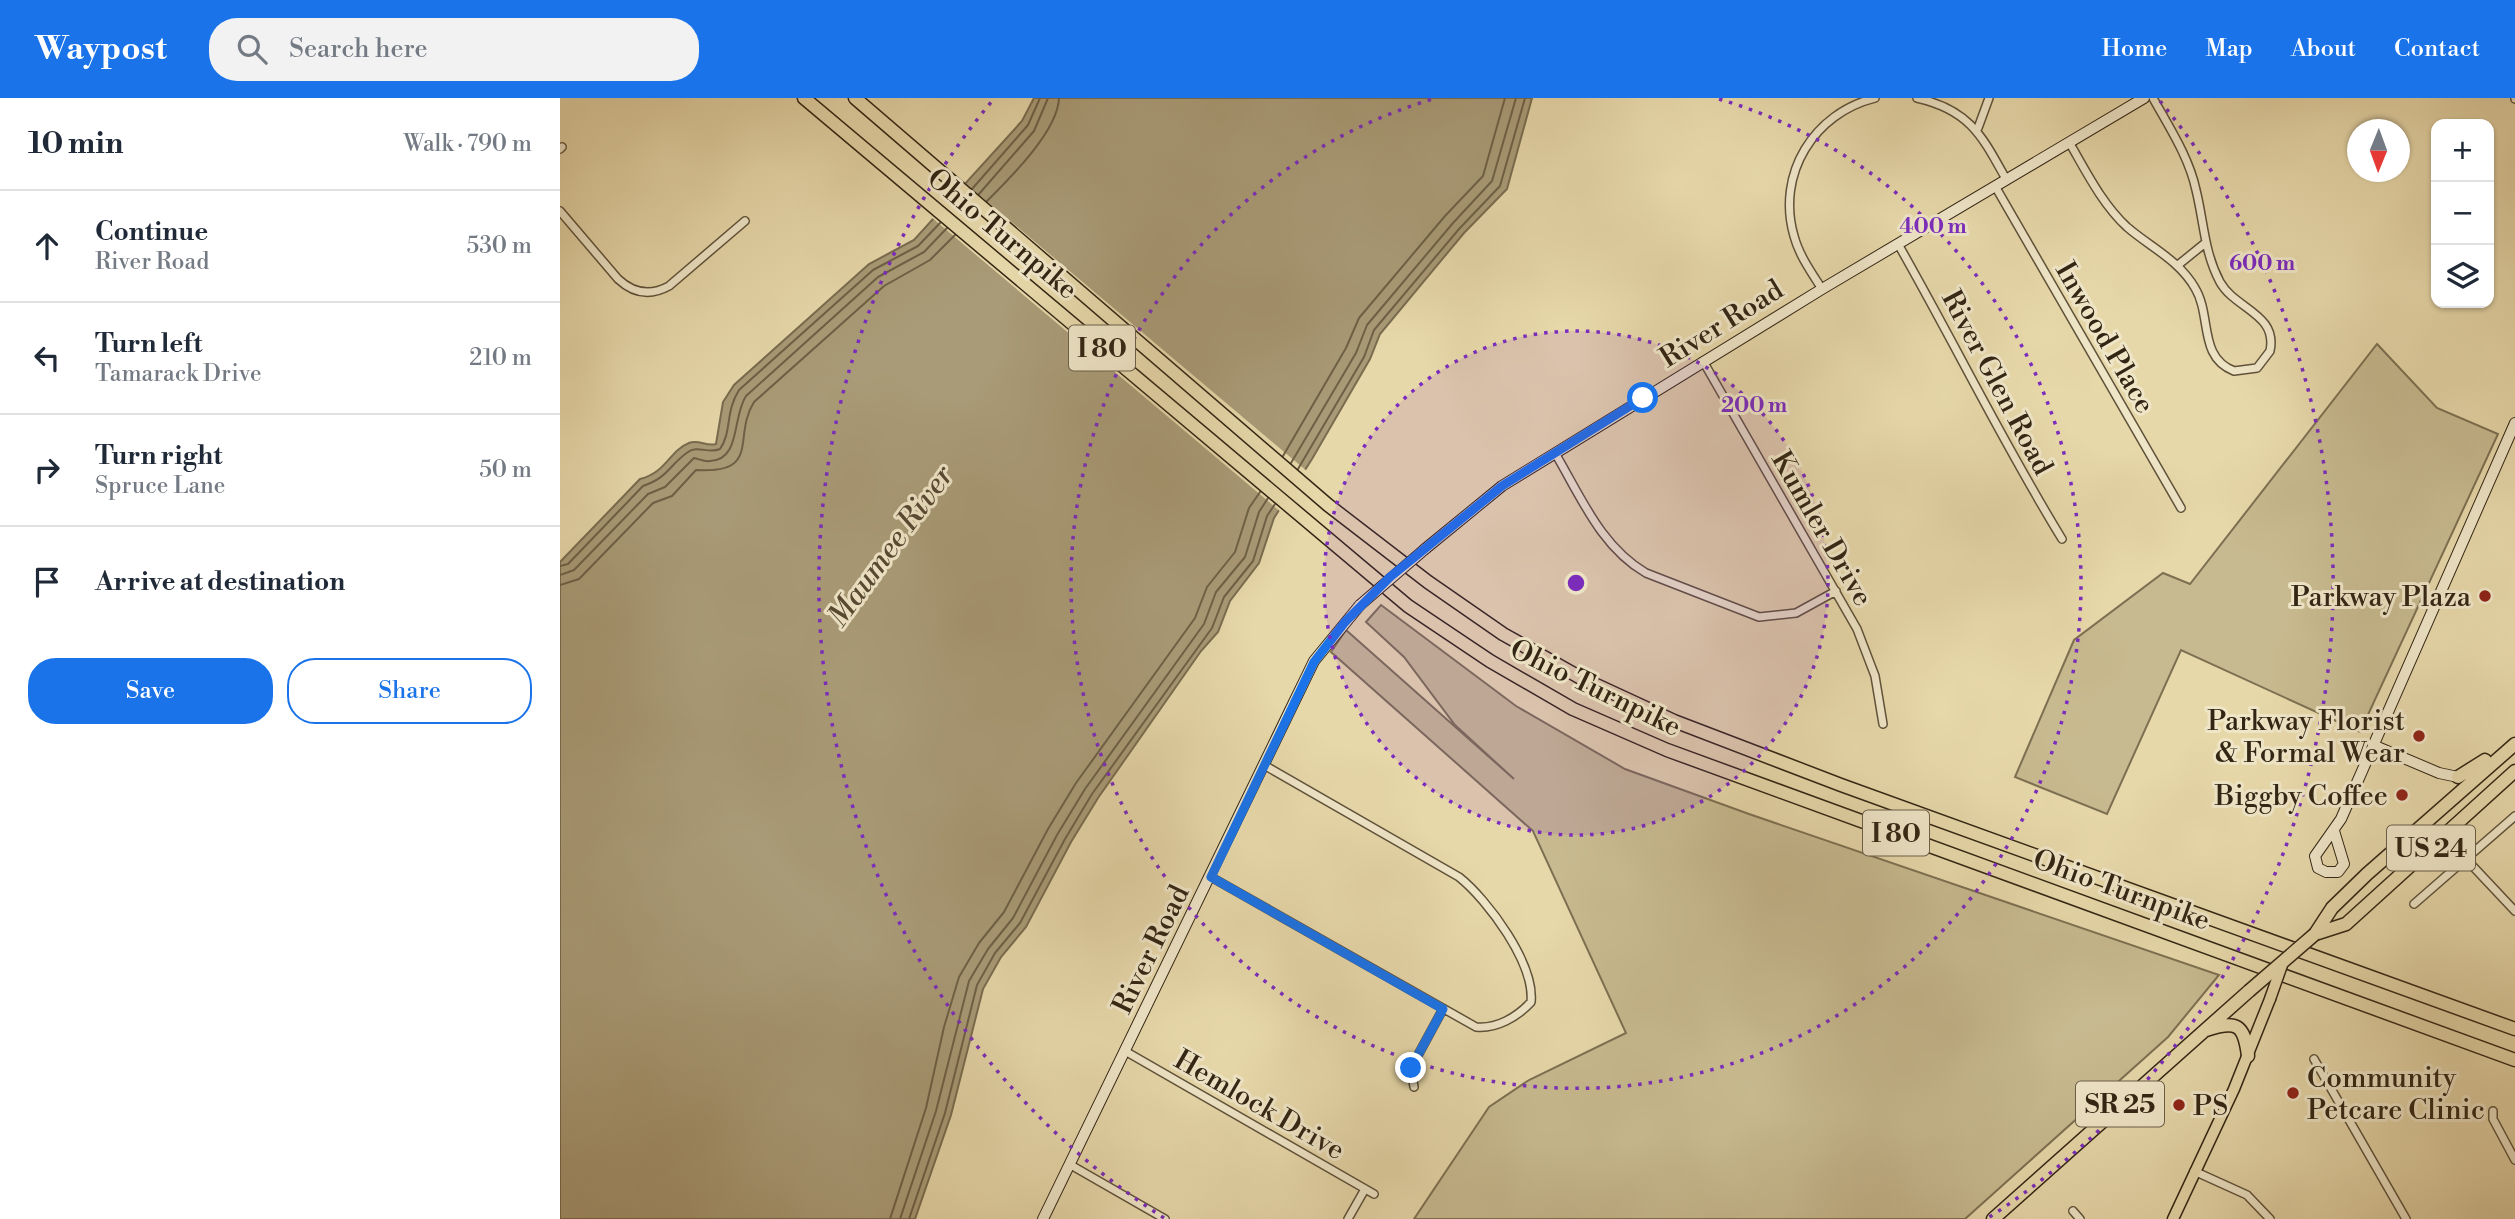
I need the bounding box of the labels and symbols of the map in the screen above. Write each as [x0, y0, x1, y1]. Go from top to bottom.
north arrow [2347, 119, 2410, 182]
street label: Ohio Turnpike [920, 161, 1084, 307]
text: 400 m [1899, 214, 1967, 240]
text: 600 m [2229, 251, 2295, 277]
street label: Inwood Place [2047, 256, 2162, 420]
street label: River Road [1654, 273, 1790, 376]
street label: River Glen Road [1933, 284, 2060, 481]
road number: I 80 [1069, 326, 1135, 370]
route start [1627, 382, 1658, 413]
text: 200 m [1721, 393, 1787, 419]
street label: Kumler Drive [1763, 445, 1880, 612]
water label: Maumee River [819, 457, 963, 635]
centre of rings [1564, 571, 1588, 595]
place label: Parkway Plaza [2291, 580, 2472, 615]
marker: Parkway Plaza [2477, 588, 2493, 604]
street label: Ohio Turnpike [1504, 632, 1687, 745]
place label: Parkway Florist & Formal Wear [2207, 704, 2405, 771]
marker: Parkway Florist & Formal Wear [2411, 728, 2427, 744]
place label: Biggby Coffee [2214, 779, 2388, 814]
marker: Biggby Coffee [2394, 787, 2410, 803]
road number: I 80 [1863, 810, 1929, 856]
road number: US 24 [2387, 826, 2475, 870]
street label: Ohio Turnpike [2028, 842, 2215, 939]
street label: River Road [1105, 879, 1198, 1020]
street label: Hemlock Drive [1168, 1042, 1351, 1168]
route end [1395, 1052, 1426, 1083]
place label: Community Petcare Clinic [2307, 1061, 2485, 1128]
road number: SR 25 [2076, 1082, 2164, 1126]
marker: Community Petcare Clinic [2285, 1085, 2301, 1101]
place label: PS [2193, 1089, 2228, 1124]
marker: PS [2171, 1097, 2187, 1113]

